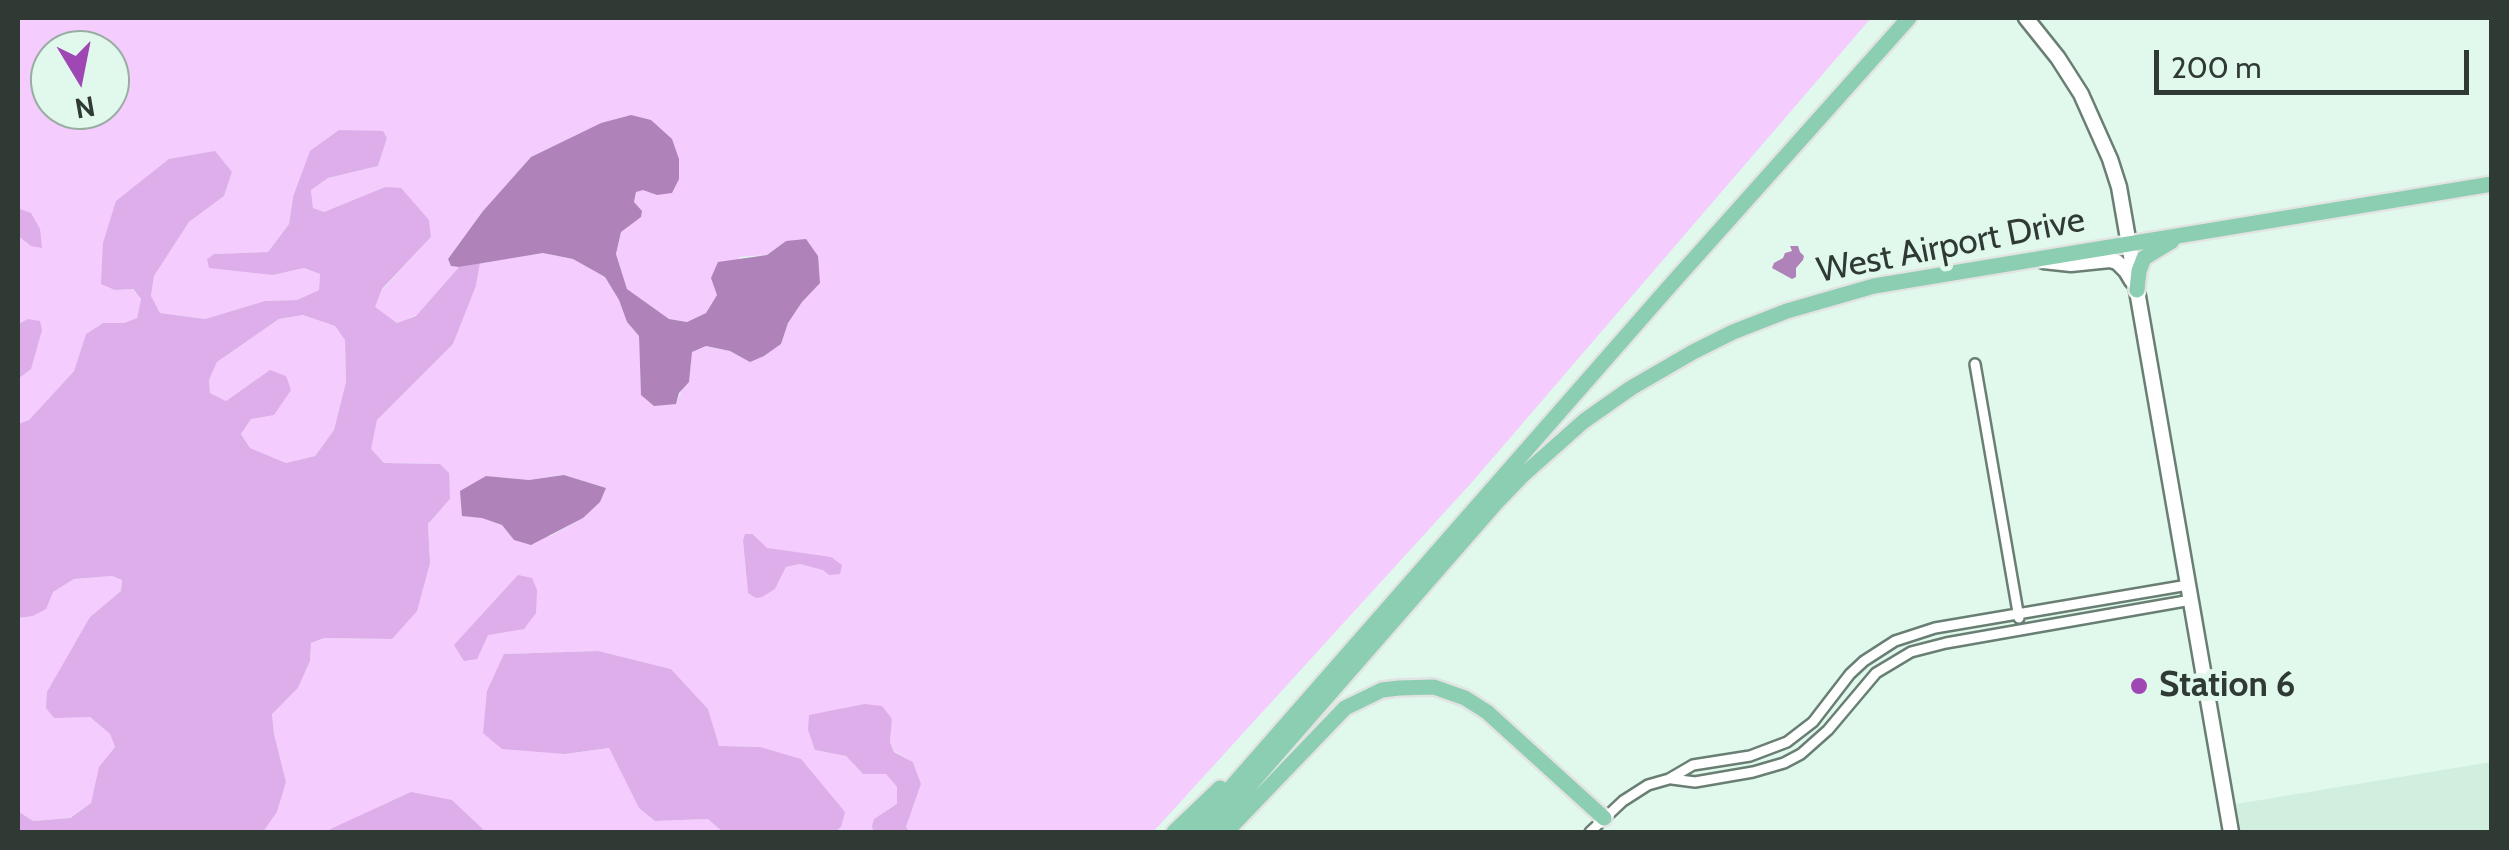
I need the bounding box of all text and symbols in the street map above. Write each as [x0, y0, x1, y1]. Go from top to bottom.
north arrow [30, 30, 130, 130]
scale bar [2159, 30, 2474, 92]
text: 200 m [2171, 49, 2262, 86]
text: N [72, 89, 98, 126]
street label: West Airport Drive [1814, 199, 2088, 293]
place label: Station 6 [2159, 665, 2295, 707]
marker: Station 6 [2128, 675, 2150, 697]

